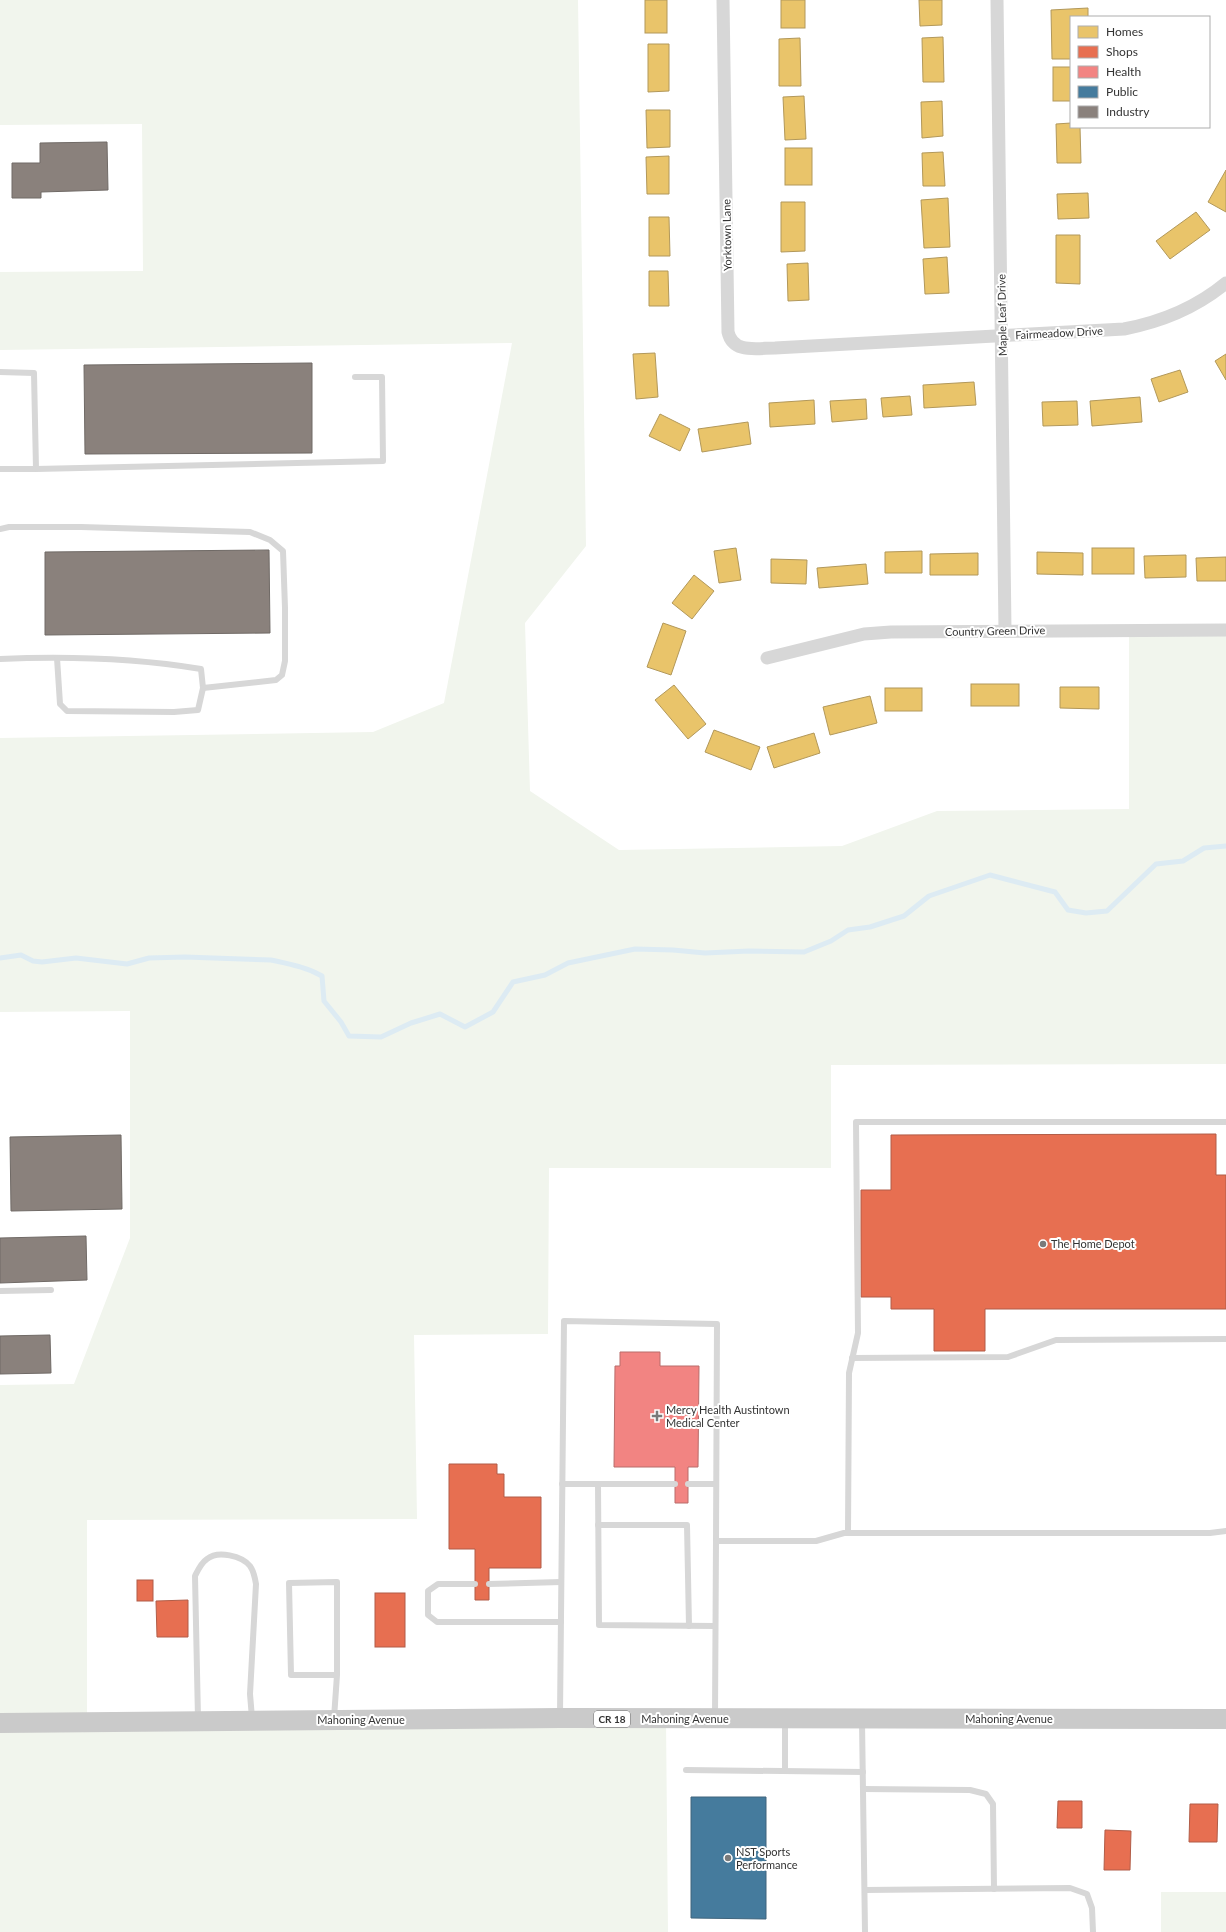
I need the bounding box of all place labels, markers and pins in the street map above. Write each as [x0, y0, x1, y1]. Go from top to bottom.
place label: The Home Depot [1051, 1237, 1135, 1250]
marker: The Home Depot [1038, 1239, 1048, 1249]
place label: Mercy Health Austintown Medical Center [666, 1403, 790, 1429]
marker: Mercy Health Austintown Medical Center [651, 1410, 663, 1422]
place label: NST Sports Performance [736, 1845, 798, 1871]
marker: NST Sports Performance [723, 1853, 733, 1863]

